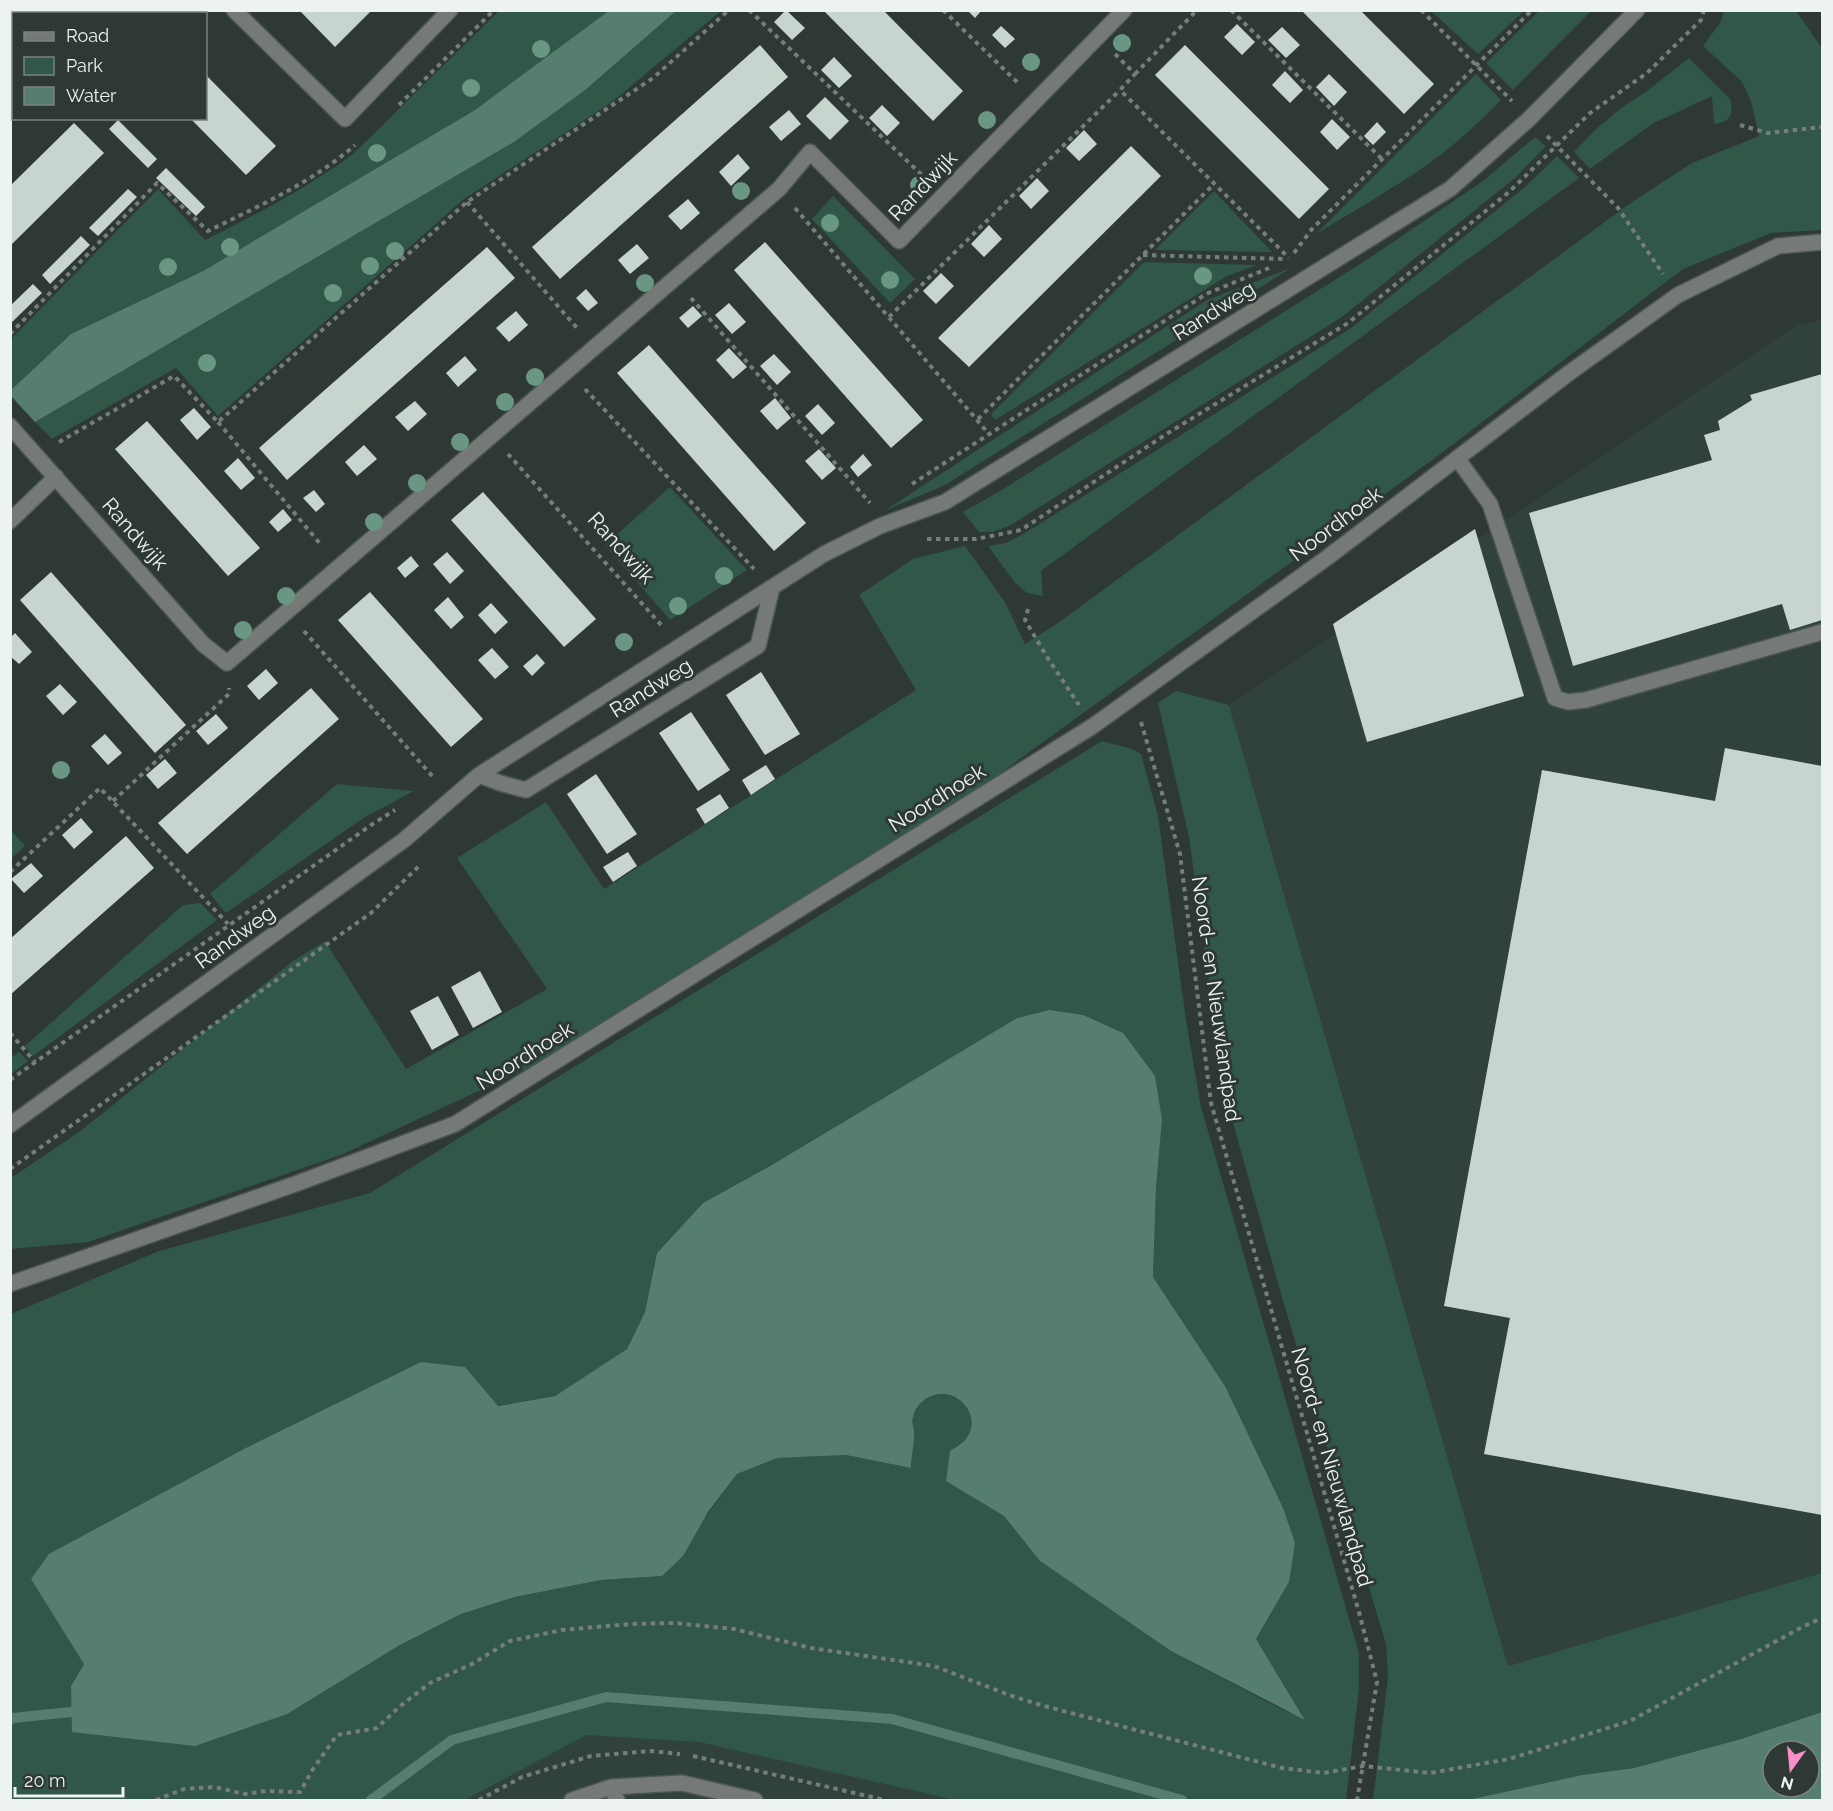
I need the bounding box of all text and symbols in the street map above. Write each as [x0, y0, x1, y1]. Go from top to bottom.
legend [12, 12, 207, 120]
text: Road [66, 25, 109, 46]
text: Park [66, 55, 103, 76]
text: Water [66, 85, 117, 106]
street label: Randwijk [883, 145, 962, 226]
street label: Randweg [1168, 276, 1259, 346]
street label: Noordhoek [1285, 481, 1387, 566]
street label: Randwijk [97, 492, 174, 575]
street label: Randwijk [583, 507, 660, 589]
street label: Randweg [605, 653, 696, 723]
street label: Noordhoek [884, 758, 990, 837]
street label: Noord- en Nieuwlandpad [1187, 874, 1246, 1123]
street label: Randweg [190, 899, 279, 974]
street label: Noordhoek [472, 1016, 578, 1095]
street label: Noord- en Nieuwlandpad [1286, 1344, 1379, 1589]
north arrow [1761, 1739, 1821, 1799]
scale bar [15, 1760, 123, 1798]
text: 20 m [24, 1770, 66, 1791]
text: N [1779, 1772, 1796, 1794]

